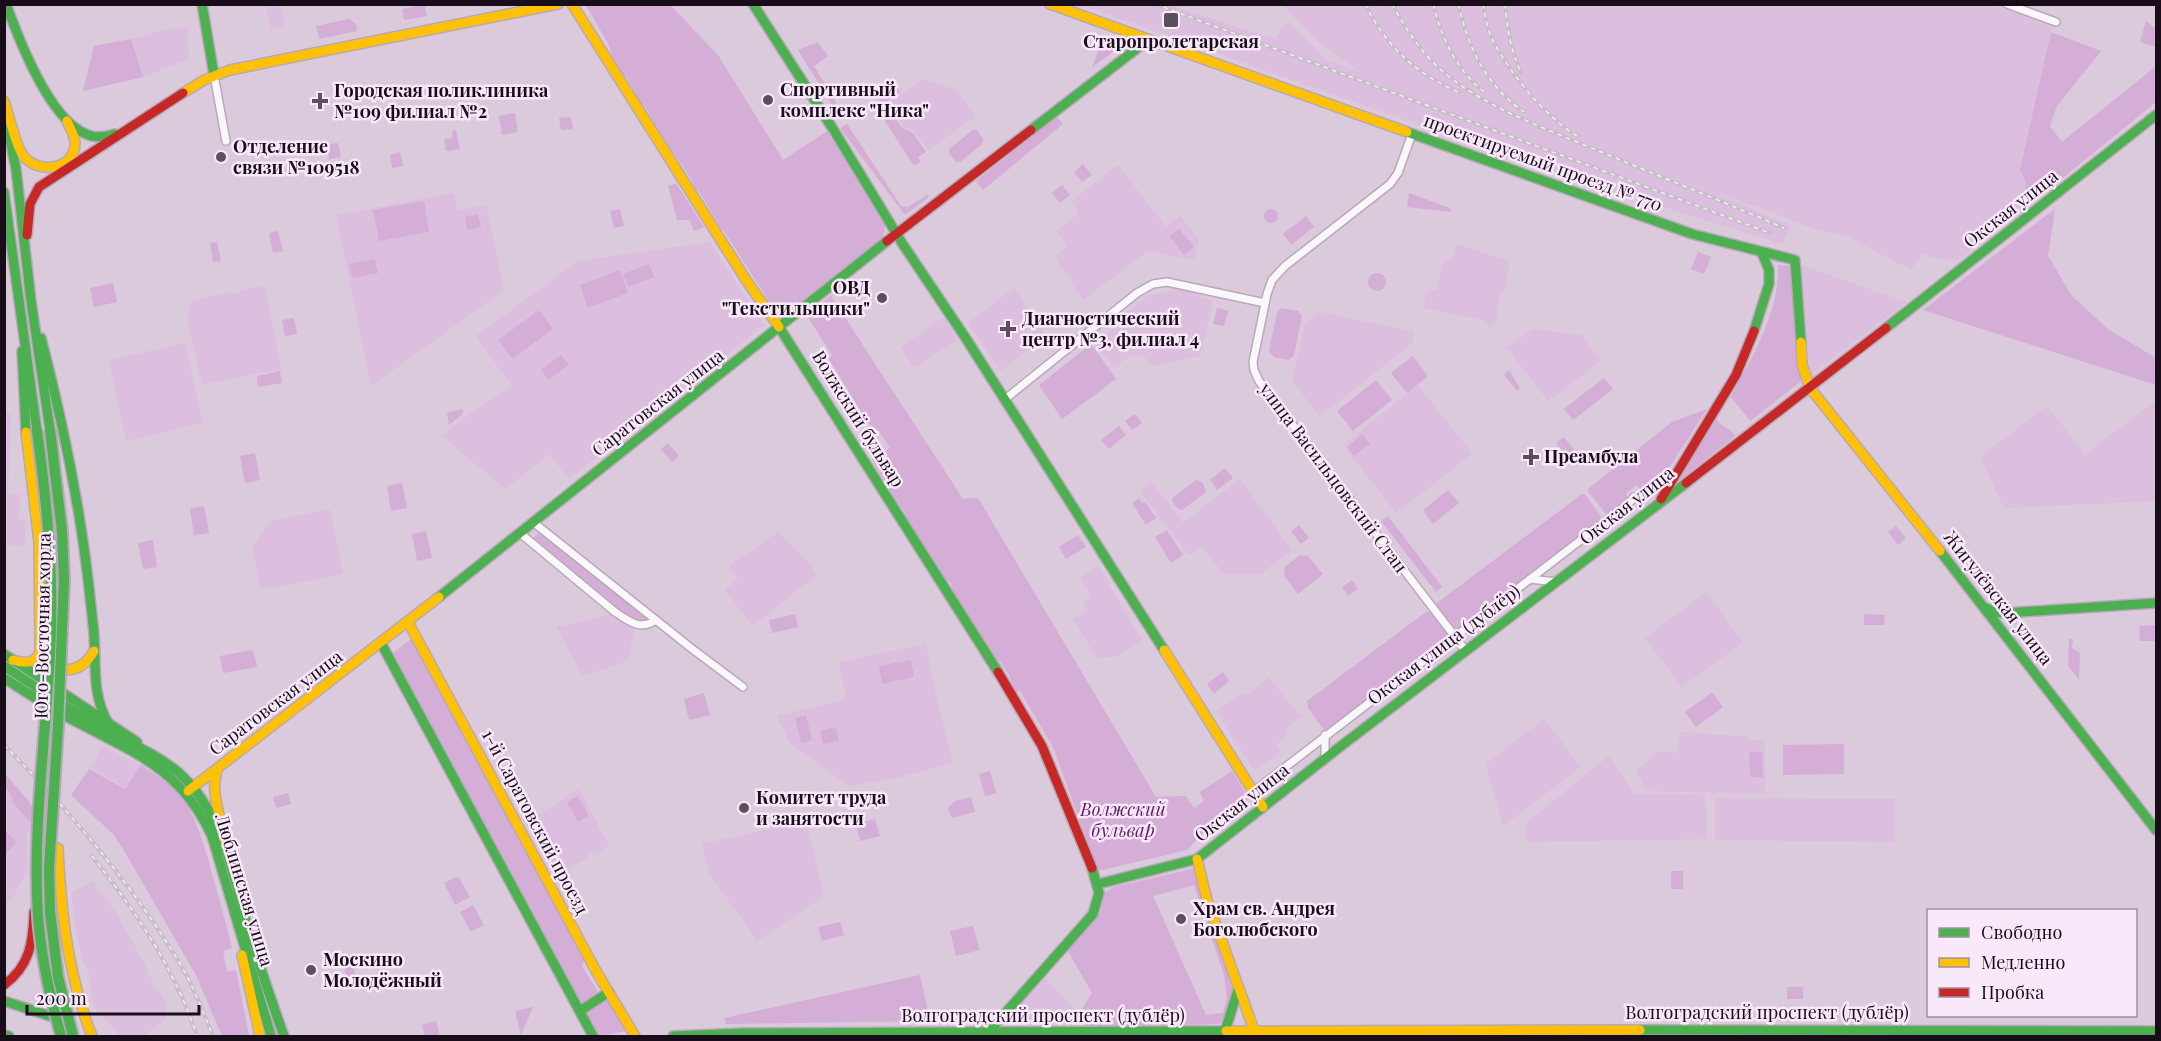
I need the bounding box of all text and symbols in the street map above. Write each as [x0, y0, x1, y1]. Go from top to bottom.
marker: Старопролетарская [1162, 11, 1180, 29]
place label: Старопролетарская [1083, 29, 1259, 53]
place label: Спортивный комплекс "Ника" [780, 77, 929, 122]
place label: Городская поликлиника №109 филиал №2 [334, 78, 549, 123]
marker: Городская поликлиника №109 филиал №2 [311, 92, 329, 110]
marker: Спортивный комплекс "Ника" [761, 93, 775, 107]
street label: проектируемый проезд № 770 [1421, 108, 1666, 216]
place label: Отделение связи №109518 [233, 134, 360, 179]
marker: Отделение связи №109518 [214, 150, 228, 164]
street label: Окская улица [1958, 164, 2063, 253]
place label: ОВД "Текстильщики" [722, 275, 870, 320]
marker: ОВД "Текстильщики" [875, 291, 889, 305]
place label: Диагностический центр №3, филиал 4 [1022, 306, 1199, 351]
marker: Диагностический центр №3, филиал 4 [999, 320, 1017, 338]
street label: Саратовская улица [586, 343, 728, 461]
street label: Волжский бульвар [807, 346, 910, 491]
street label: улица Васильцовский Стан [1254, 377, 1413, 577]
place label: Преамбула [1544, 444, 1639, 468]
marker: Преамбула [1522, 448, 1540, 466]
street label: Окская улица [1574, 461, 1679, 550]
street label: Жигулёвская улица [1939, 525, 2059, 670]
street label: Юго-Восточная хорда [28, 533, 56, 719]
street label: Окская улица (дублёр) [1362, 579, 1525, 710]
street label: Саратовская улица [204, 644, 347, 760]
street label: 1-й Саратовский проезд [477, 725, 595, 919]
street label: Окская улица [1189, 758, 1294, 847]
place label: Комитет труда и занятости [756, 785, 887, 830]
park label: Волжский бульвар [1079, 797, 1166, 842]
marker: Комитет труда и занятости [737, 801, 751, 815]
street label: Люблинская улица [210, 809, 280, 969]
place label: Храм св. Андрея Боголюбского [1193, 896, 1335, 941]
legend [1927, 909, 2137, 1017]
marker: Храм св. Андрея Боголюбского [1174, 912, 1188, 926]
text: Свободно [1981, 920, 2062, 944]
place label: Москино Молодёжный [323, 947, 442, 992]
text: Медленно [1981, 950, 2066, 974]
marker: Москино Молодёжный [304, 963, 318, 977]
scale bar [27, 978, 200, 1016]
text: Пробка [1981, 980, 2044, 1004]
text: 200 m [36, 986, 87, 1010]
street label: Волгоградский проспект (дублёр) [1625, 1000, 1909, 1024]
street label: Волгоградский проспект (дублёр) [901, 1003, 1185, 1027]

